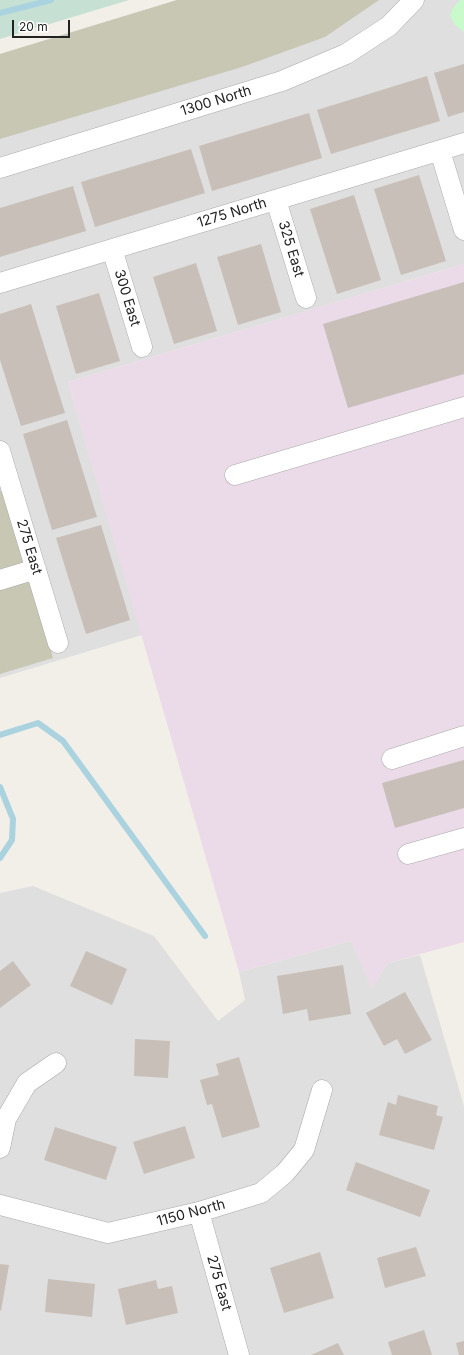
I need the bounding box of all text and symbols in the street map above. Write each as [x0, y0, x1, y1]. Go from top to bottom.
scale bar [14, 12, 72, 38]
text: 20 m [19, 19, 48, 34]
street label: 1300 North [179, 82, 253, 120]
street label: 1275 North [195, 194, 269, 232]
street label: 325 East [275, 219, 307, 279]
street label: 300 East [110, 268, 144, 328]
street label: 275 East [13, 517, 45, 577]
street label: 1150 North [155, 1196, 227, 1230]
street label: 275 East [203, 1253, 235, 1313]

